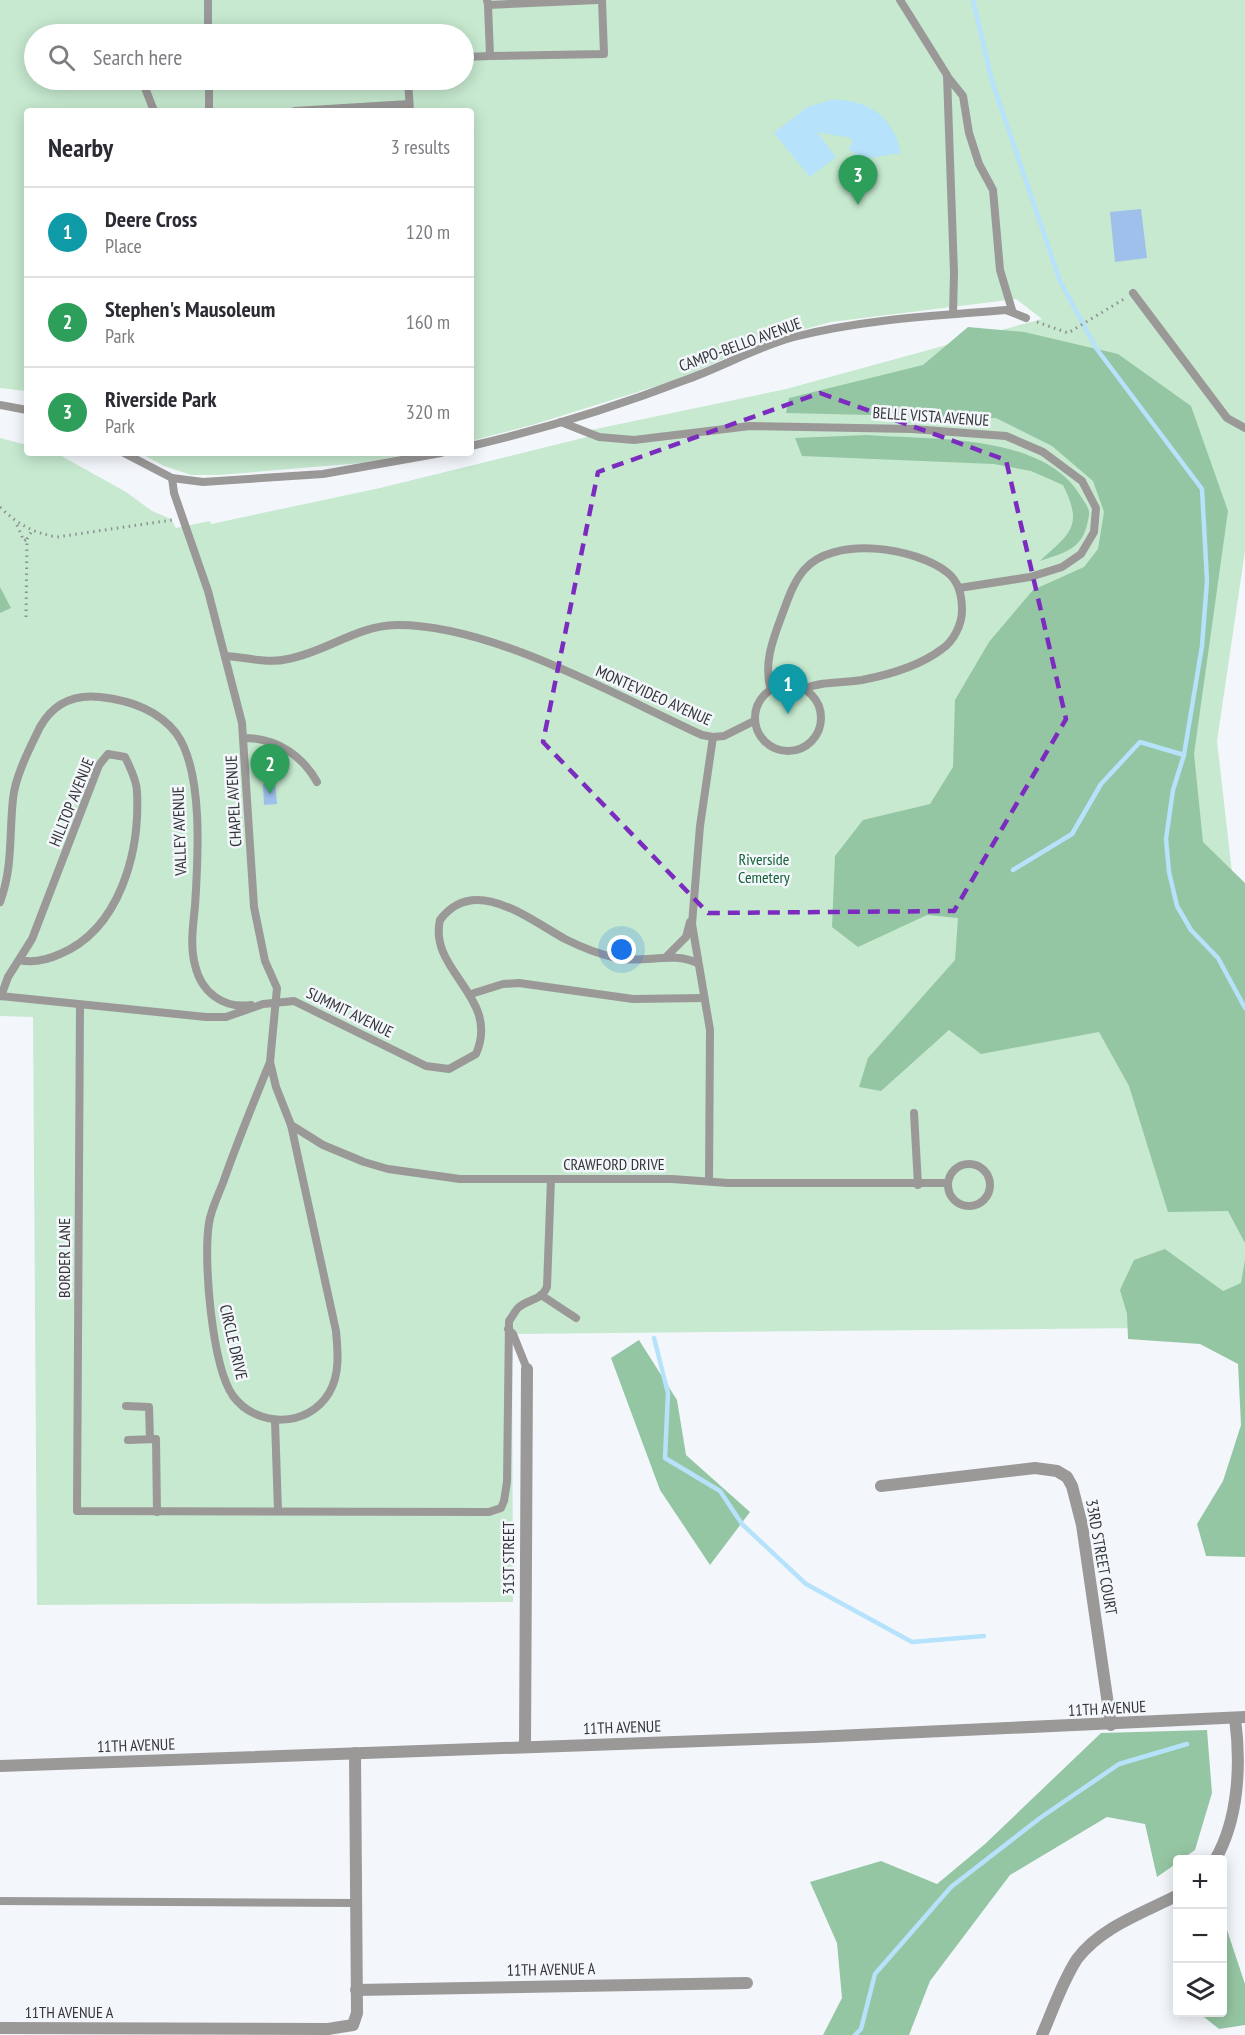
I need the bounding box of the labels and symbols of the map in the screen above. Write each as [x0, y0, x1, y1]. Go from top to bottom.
pin: 3 [838, 156, 878, 205]
street label: CAMPO-BELLO AVENUE [676, 313, 804, 375]
street label: BELLE VISTA AVENUE [872, 402, 990, 430]
street label: MONTEVIDEO AVENUE [593, 660, 715, 730]
pin: 1 [768, 664, 808, 714]
pin: 2 [250, 744, 290, 794]
street label: HILLTOP AVENUE [44, 755, 98, 849]
street label: CHAPEL AVENUE [221, 755, 245, 847]
street label: VALLEY AVENUE [167, 786, 191, 877]
park label: Riverside Cemetery [738, 849, 790, 887]
your location [607, 935, 636, 964]
street label: SUMMIT AVENUE [303, 982, 397, 1042]
street label: CRAWFORD DRIVE [563, 1154, 665, 1174]
street label: BORDER LANE [54, 1218, 74, 1298]
street label: CIRCLE DRIVE [216, 1302, 252, 1382]
street label: 33RD STREET COURT [1082, 1497, 1122, 1617]
street label: 31ST STREET [498, 1521, 518, 1595]
street label: 11TH AVENUE [1067, 1696, 1147, 1720]
street label: 11TH AVENUE [583, 1716, 662, 1738]
street label: 11TH AVENUE [97, 1734, 176, 1756]
street label: 11TH AVENUE A [507, 1958, 596, 1980]
street label: 11TH AVENUE A [25, 2002, 114, 2022]

